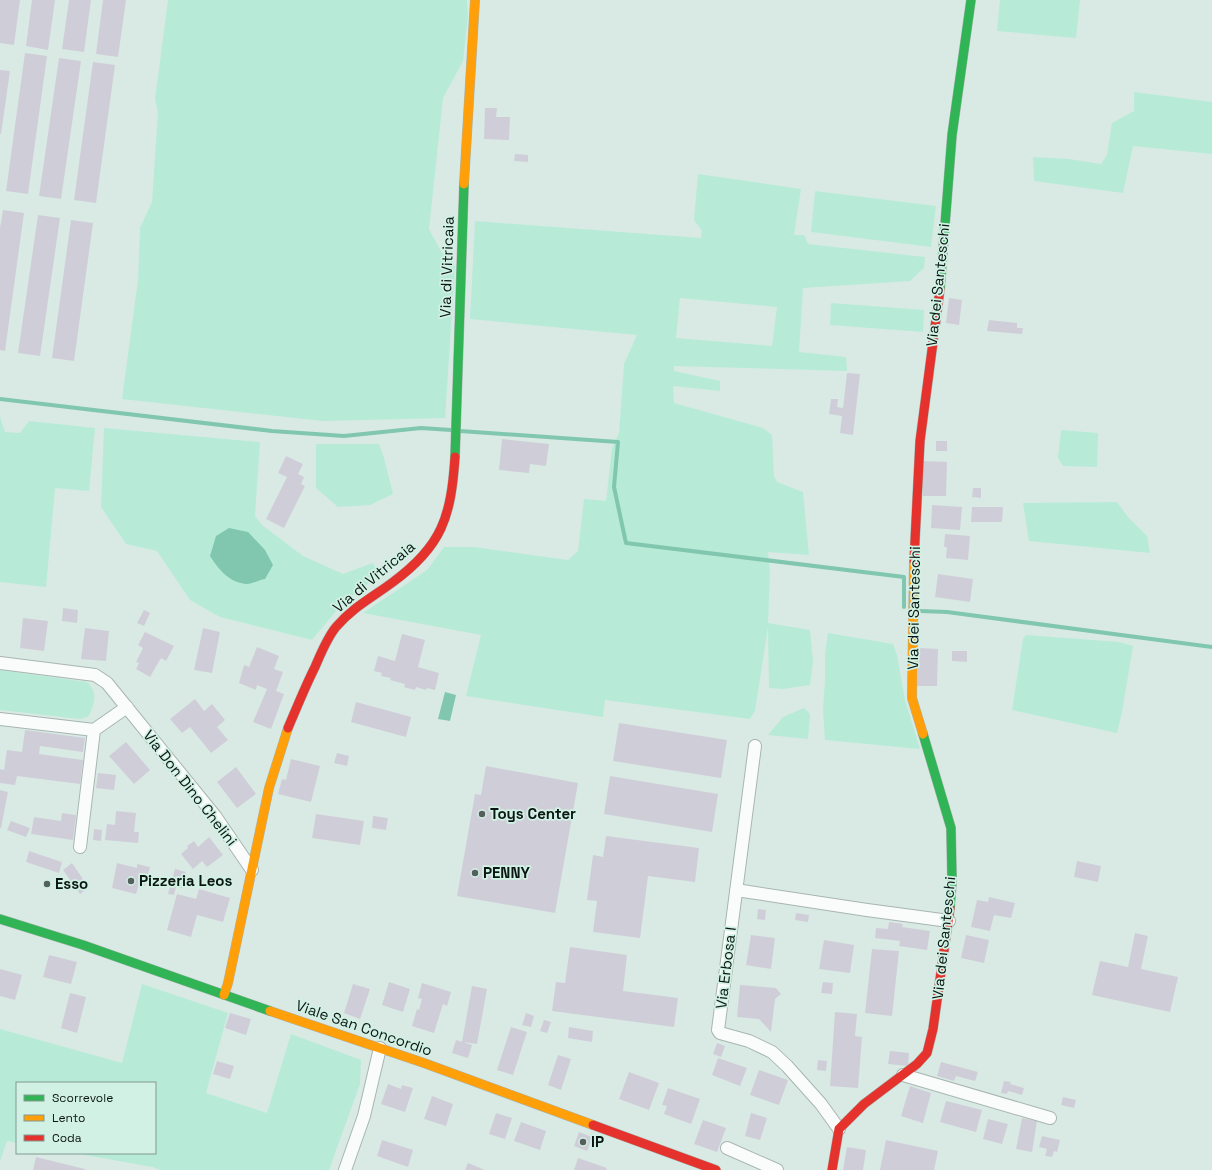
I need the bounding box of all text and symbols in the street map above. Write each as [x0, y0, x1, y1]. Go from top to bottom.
street label: Via di Vitricaia [435, 216, 458, 318]
street label: Via dei Santeschi [922, 223, 953, 347]
street label: Via di Vitricaia [329, 536, 419, 617]
street label: Via dei Santeschi [903, 546, 924, 670]
street label: Via Don Dino Chelini [139, 726, 241, 849]
place label: Toys Center [490, 804, 576, 823]
marker: Toys Center [477, 809, 487, 819]
place label: PENNY [483, 863, 530, 882]
marker: PENNY [470, 868, 480, 878]
place label: Pizzeria Leos [139, 871, 233, 890]
place label: Esso [55, 874, 88, 893]
marker: Pizzeria Leos [126, 876, 136, 886]
street label: Via dei Santeschi [928, 876, 959, 1000]
marker: Esso [42, 879, 52, 889]
street label: Via Erbosa I [711, 926, 740, 1010]
street label: Viale San Concordio [293, 995, 435, 1060]
legend [16, 1082, 156, 1154]
text: Scorrevole [52, 1090, 113, 1106]
text: Lento [52, 1110, 86, 1126]
text: Coda [52, 1130, 82, 1146]
place label: IP [591, 1132, 604, 1151]
marker: IP [578, 1137, 588, 1147]

